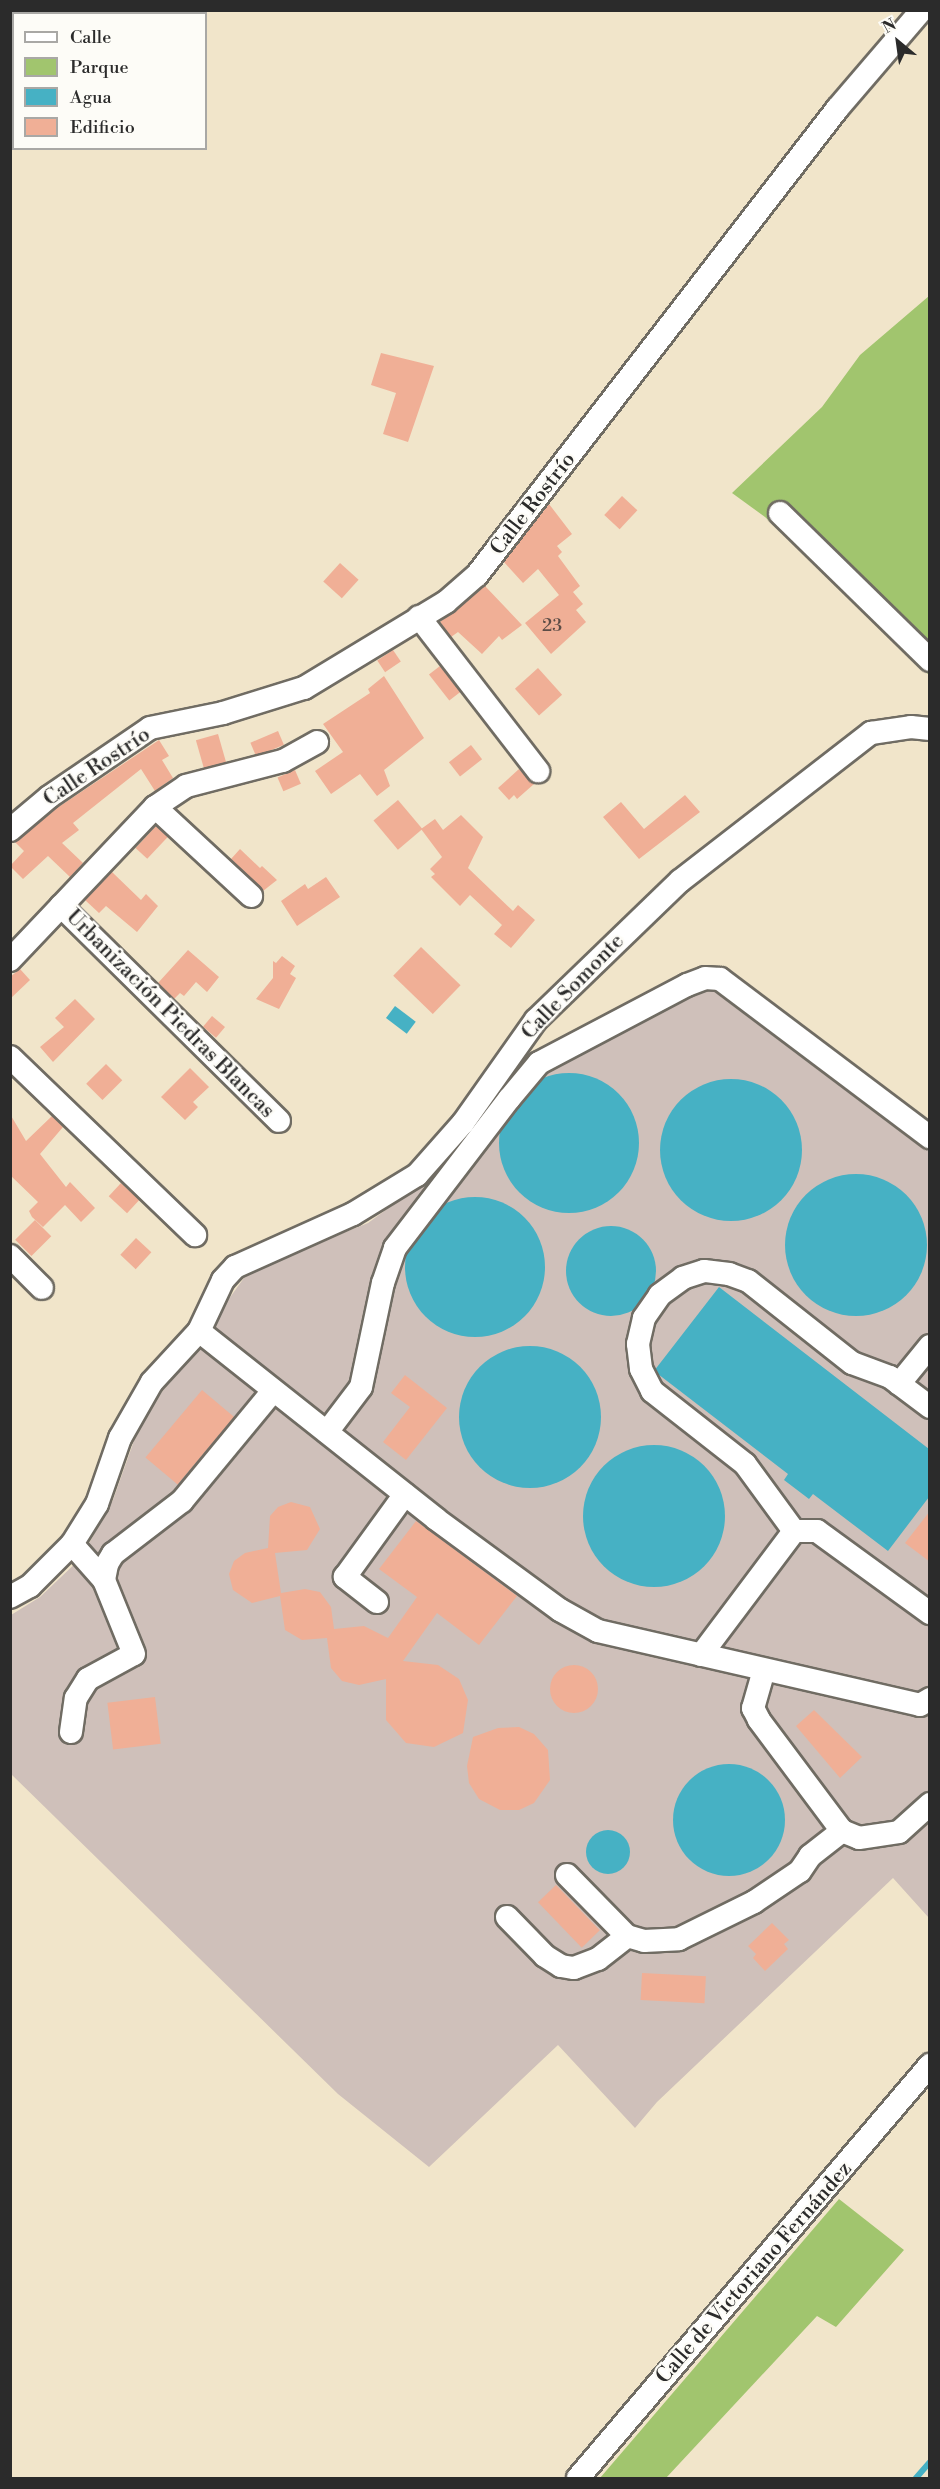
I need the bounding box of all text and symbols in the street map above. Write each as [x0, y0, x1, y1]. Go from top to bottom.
legend [12, 12, 207, 150]
north arrow [868, 12, 928, 72]
text: N [879, 14, 900, 38]
text: Calle [70, 26, 111, 49]
text: Parque [70, 56, 129, 79]
text: Agua [70, 86, 112, 109]
text: Edificio [70, 116, 135, 139]
street label: Calle Rostrío [485, 448, 581, 560]
house number: 23 [542, 615, 562, 637]
street label: Calle Rostrío [39, 722, 155, 812]
street label: Urbanización Piedras Blancas [61, 905, 279, 1123]
street label: Calle Somonte [516, 929, 630, 1045]
street label: Calle de Victoriano Fernández [651, 2157, 857, 2389]

